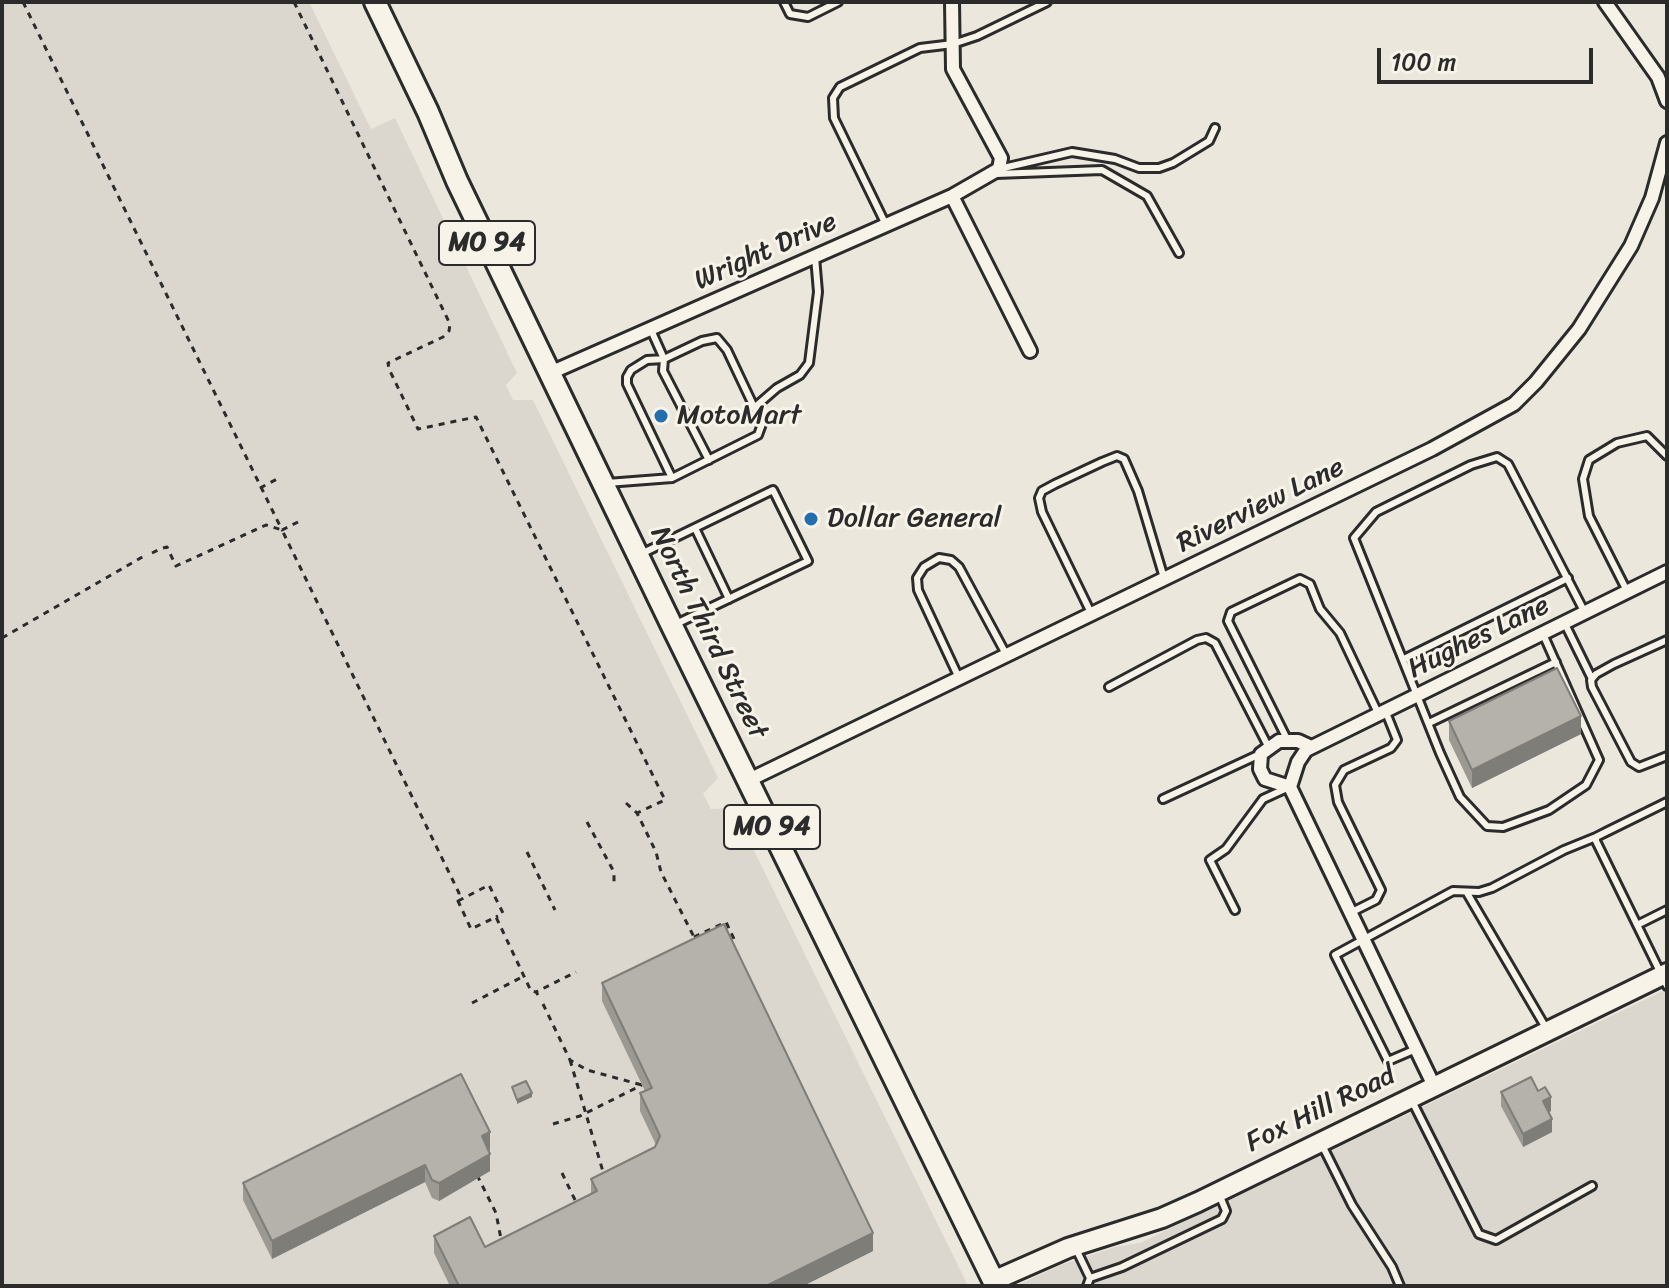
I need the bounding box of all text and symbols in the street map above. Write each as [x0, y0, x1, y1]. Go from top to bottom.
scale bar [1381, 32, 1597, 82]
text: 100 m [1391, 41, 1456, 83]
street label: Wright Drive [690, 206, 842, 298]
road number: MO 94 [439, 221, 535, 265]
place label: MotoMart [677, 399, 801, 433]
marker: MotoMart [652, 407, 670, 425]
street label: Riverview Lane [1172, 451, 1350, 561]
place label: Dollar General [827, 502, 1002, 536]
marker: Dollar General [802, 510, 820, 528]
street label: North Third Street [642, 521, 774, 745]
street label: Hughes Lane [1403, 589, 1555, 687]
road number: MO 94 [724, 805, 820, 849]
street label: Fox Hill Road [1241, 1059, 1401, 1161]

